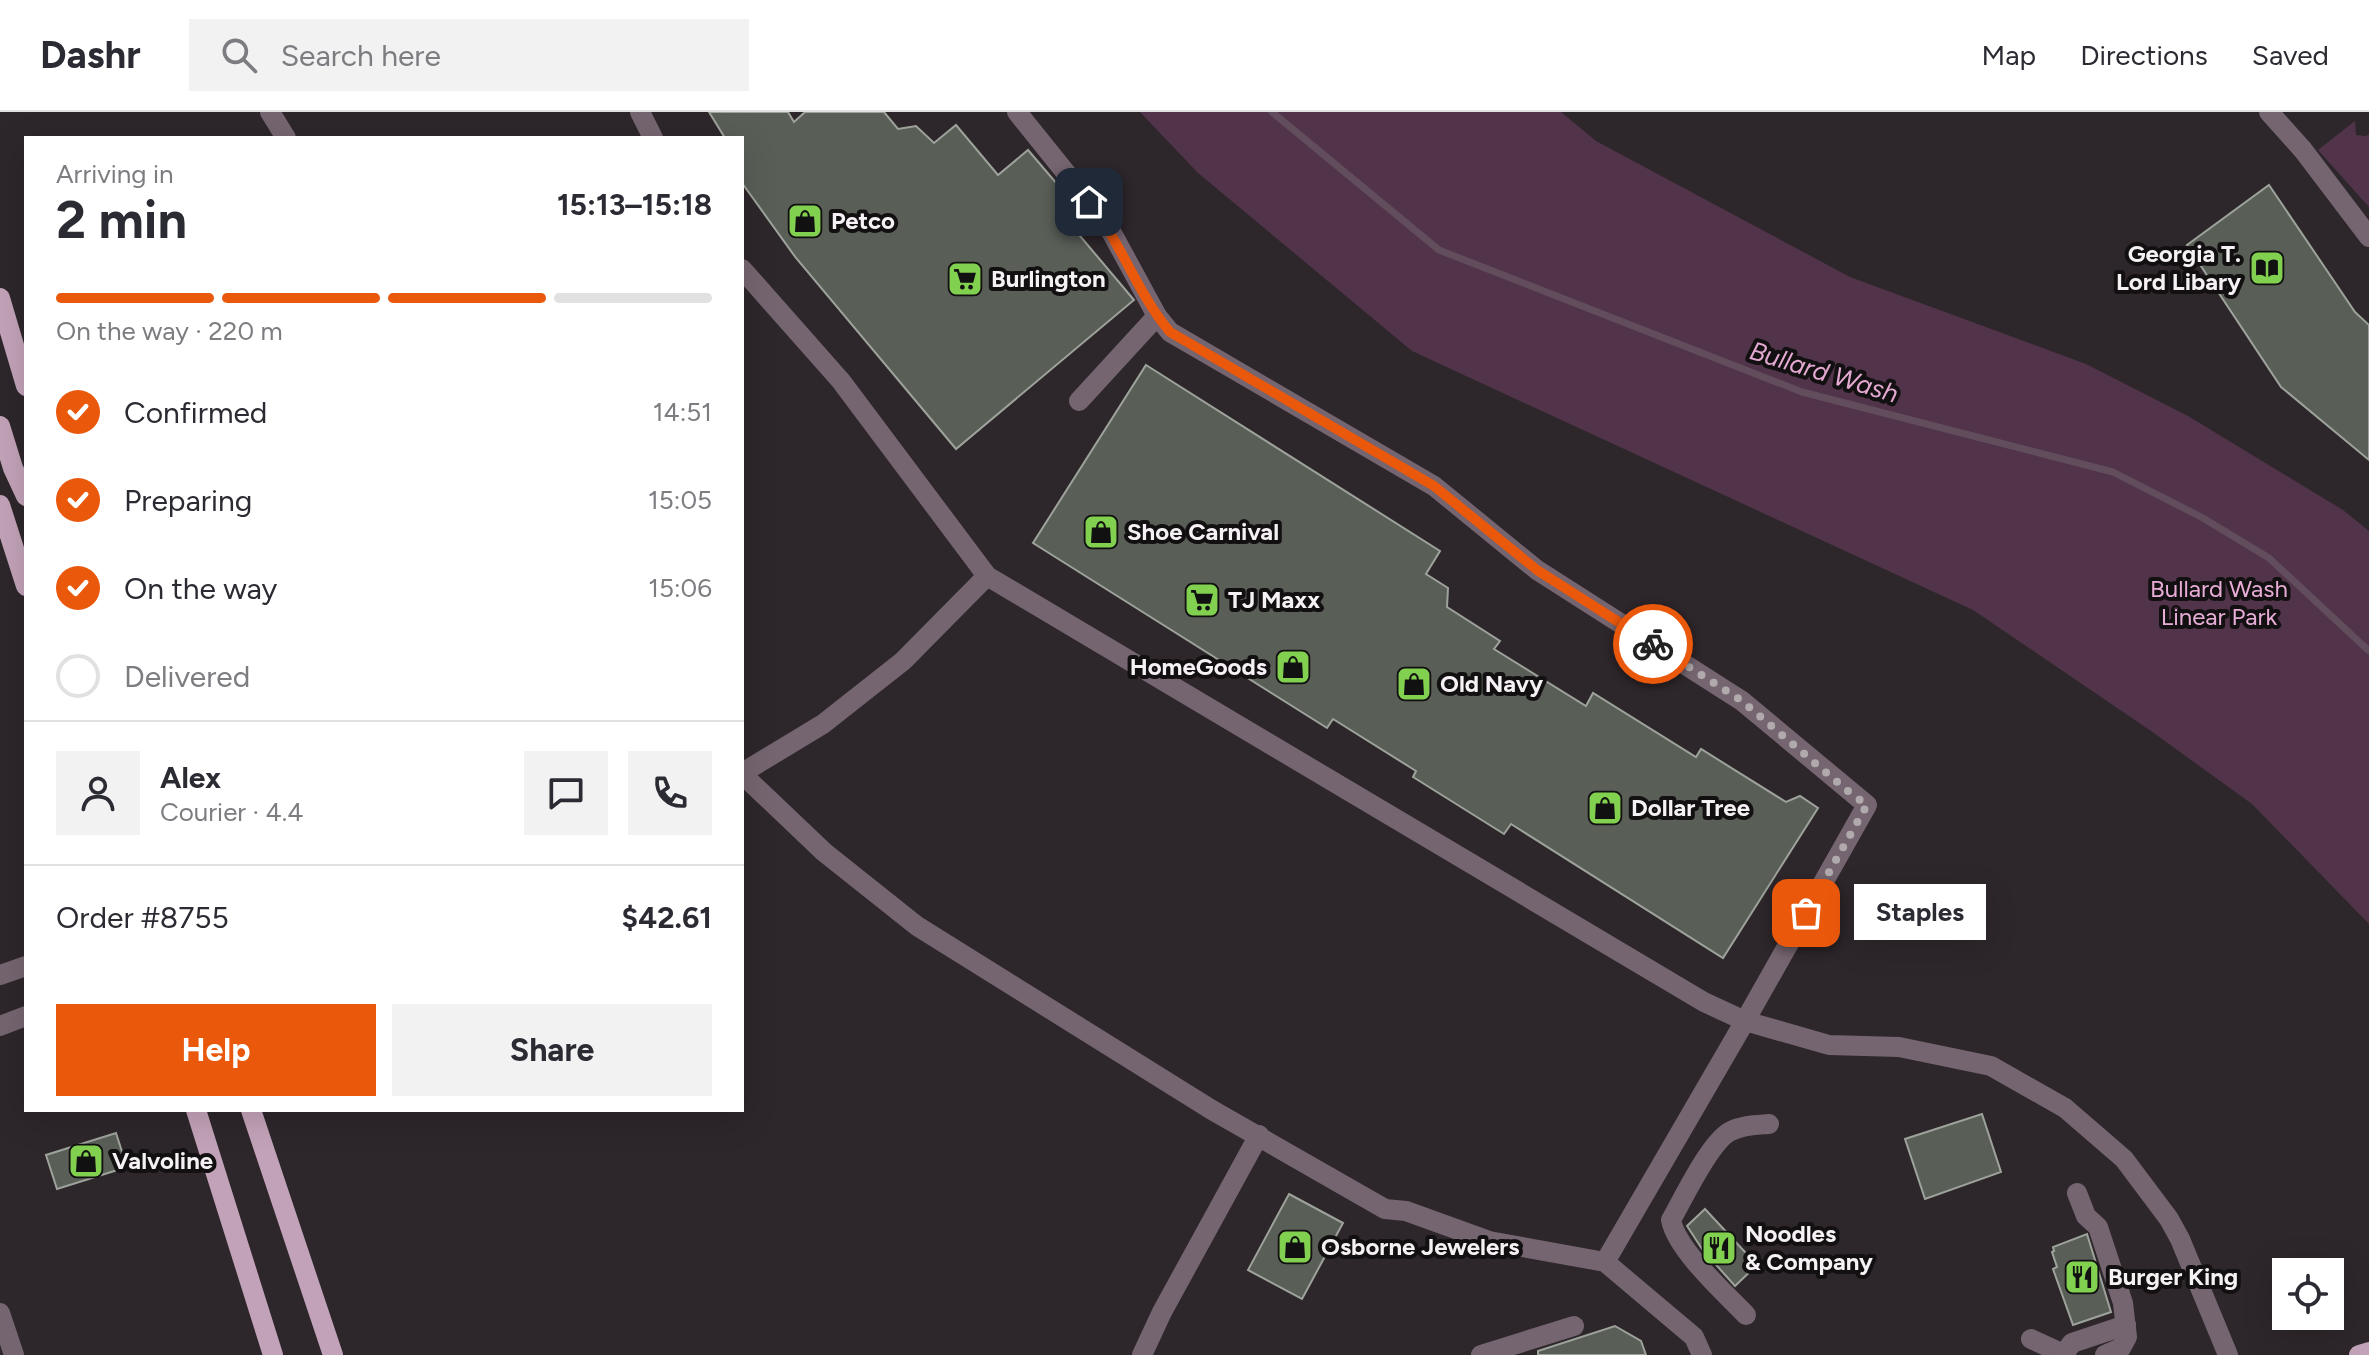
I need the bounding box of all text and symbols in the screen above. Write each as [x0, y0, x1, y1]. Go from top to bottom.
search box [189, 19, 749, 91]
text: Dashr [40, 32, 141, 78]
icon: search [217, 33, 261, 77]
text: Search here [281, 37, 441, 74]
text: Map [1982, 38, 2036, 72]
text: Directions [2080, 38, 2208, 72]
text: Saved [2252, 38, 2329, 72]
text: Arriving in [56, 158, 174, 190]
pin [1055, 168, 1123, 236]
icon: home [1067, 180, 1111, 224]
text: 15:13–15:18 [557, 186, 712, 223]
text: 2 min [56, 189, 187, 251]
shop icon: Petco [786, 202, 824, 240]
place label: Petco [831, 206, 895, 235]
place label: Georgia T. Lord Libary [2116, 239, 2241, 296]
library icon: Georgia T. Lord Libary [2248, 249, 2286, 287]
supermarket icon: Burlington [946, 260, 984, 298]
place label: Burlington [991, 264, 1106, 293]
text: On the way · 220 m [56, 315, 283, 347]
water label: Bullard Wash [1746, 334, 1902, 410]
icon: check [56, 390, 100, 434]
text: Confirmed [124, 394, 267, 431]
text: 14:51 [653, 396, 712, 428]
icon: check [56, 478, 100, 522]
text: Preparing [124, 482, 252, 519]
text: 15:05 [648, 484, 712, 516]
shop icon: Shoe Carnival [1082, 513, 1120, 551]
place label: Shoe Carnival [1127, 517, 1279, 546]
icon: check [56, 566, 100, 610]
text: On the way [124, 570, 277, 607]
text: 15:06 [648, 572, 712, 604]
park label: Bullard Wash Linear Park [2150, 574, 2288, 631]
supermarket icon: TJ Maxx [1183, 581, 1221, 619]
place label: TJ Maxx [1228, 585, 1320, 614]
courier [1613, 604, 1693, 684]
icon: bike [1631, 622, 1675, 666]
shop icon: HomeGoods [1274, 648, 1312, 686]
place label: HomeGoods [1130, 652, 1267, 681]
text: Delivered [124, 658, 250, 695]
shop icon: Old Navy [1395, 665, 1433, 703]
place label: Old Navy [1440, 669, 1543, 698]
button: person [56, 751, 140, 835]
button: chat [524, 751, 608, 835]
button: phone [628, 751, 712, 835]
text: Alex [160, 759, 221, 796]
shop icon: Dollar Tree [1586, 789, 1624, 827]
place label: Dollar Tree [1631, 793, 1750, 822]
text: Courier · 4.4 [160, 796, 303, 828]
pin [1772, 879, 1840, 947]
callout: Staples [1854, 885, 1986, 941]
icon: bag [1784, 891, 1828, 935]
text: Staples [1876, 896, 1964, 928]
text: Order #8755 [56, 899, 229, 936]
text: $42.61 [622, 899, 712, 936]
button: Help [56, 1004, 376, 1096]
button: Share [392, 1004, 712, 1096]
shop icon: Valvoline [67, 1142, 105, 1180]
place label: Valvoline [112, 1146, 213, 1175]
place label: Noodles & Company [1745, 1219, 1873, 1276]
shop icon: Osborne Jewelers [1276, 1228, 1314, 1266]
restaurant icon: Noodles & Company [1700, 1229, 1738, 1267]
place label: Osborne Jewelers [1321, 1232, 1520, 1261]
restaurant icon: Burger King [2063, 1258, 2101, 1296]
map controls [2272, 1258, 2344, 1330]
button: locate [2272, 1258, 2344, 1330]
place label: Burger King [2108, 1262, 2238, 1291]

